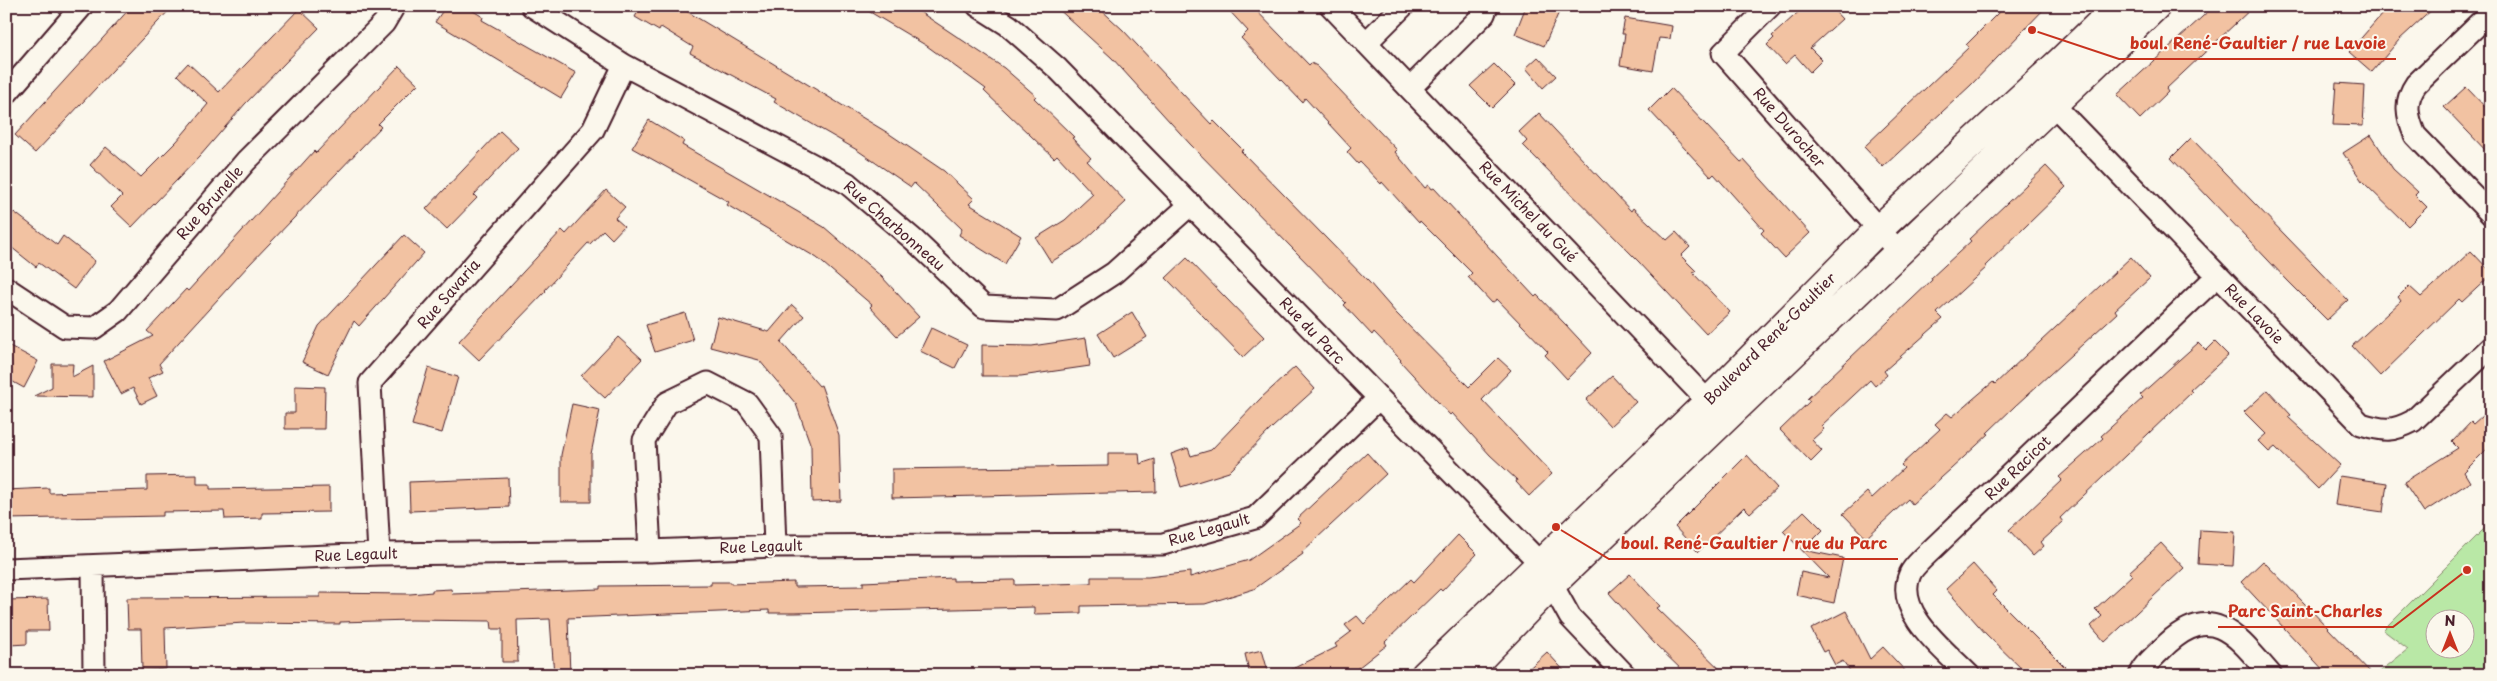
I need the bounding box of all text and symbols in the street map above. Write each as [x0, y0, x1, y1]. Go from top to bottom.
callout: boul. René-Gaultier / rue Lavoie [2119, 28, 2396, 59]
text: boul. René-Gaultier / rue Lavoie [2130, 30, 2386, 54]
street label: Rue Durocher [1749, 82, 1832, 172]
street label: Rue Michel du Gué [1475, 155, 1584, 267]
street label: Rue Brunelle [170, 160, 248, 244]
street label: Rue Charbonneau [839, 174, 951, 276]
street label: Rue Savaria [411, 253, 485, 333]
street label: Boulevard René-Gaultier [1698, 266, 1840, 409]
street label: Rue Lavoie [2220, 277, 2290, 349]
street label: Rue du Parc [1275, 291, 1351, 369]
street label: Rue Racicot [1979, 429, 2055, 505]
street label: Rue Legault [1165, 506, 1252, 551]
callout: boul. René-Gaultier / rue du Parc [1609, 528, 1898, 559]
text: boul. René-Gaultier / rue du Parc [1621, 530, 1887, 554]
street label: Rue Legault [719, 533, 803, 558]
street label: Rue Legault [314, 541, 398, 566]
callout: Parc Saint-Charles [2218, 596, 2393, 627]
text: Parc Saint-Charles [2228, 598, 2383, 622]
north arrow [2424, 608, 2474, 658]
text: N [2444, 610, 2456, 631]

